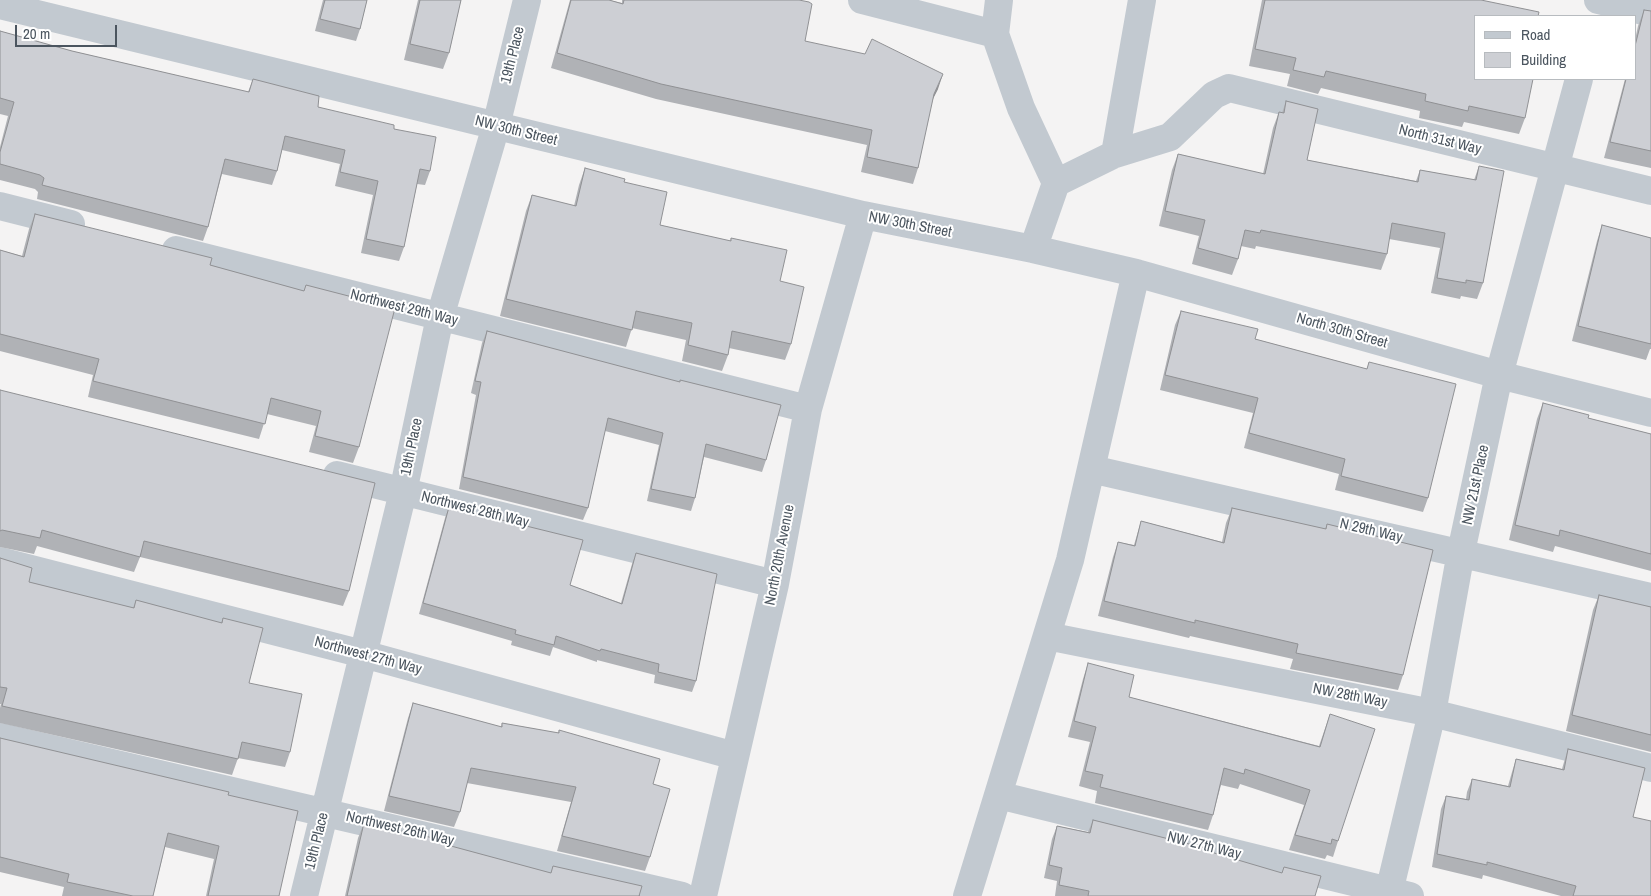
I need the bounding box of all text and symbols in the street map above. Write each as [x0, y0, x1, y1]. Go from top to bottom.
scale bar [18, 15, 120, 47]
legend [1474, 15, 1636, 80]
text: 20 m [23, 23, 50, 44]
text: Road [1521, 24, 1550, 45]
street label: 19th Place [497, 25, 529, 85]
text: Building [1521, 49, 1566, 70]
street label: NW 30th Street [473, 112, 559, 150]
street label: North 31st Way [1397, 121, 1483, 159]
street label: NW 30th Street [867, 208, 953, 242]
street label: Northwest 29th Way [348, 286, 460, 330]
street label: North 30th Street [1294, 309, 1390, 353]
street label: 19th Place [397, 417, 427, 477]
street label: NW 21st Place [1459, 443, 1493, 527]
street label: Northwest 28th Way [419, 488, 531, 532]
street label: North 20th Avenue [761, 503, 799, 607]
street label: N 29th Way [1338, 515, 1404, 547]
street label: Northwest 27th Way [312, 633, 424, 679]
street label: NW 28th Way [1311, 680, 1389, 712]
street label: Northwest 26th Way [344, 808, 456, 850]
street label: 19th Place [301, 811, 333, 871]
street label: NW 27th Way [1165, 828, 1243, 864]

